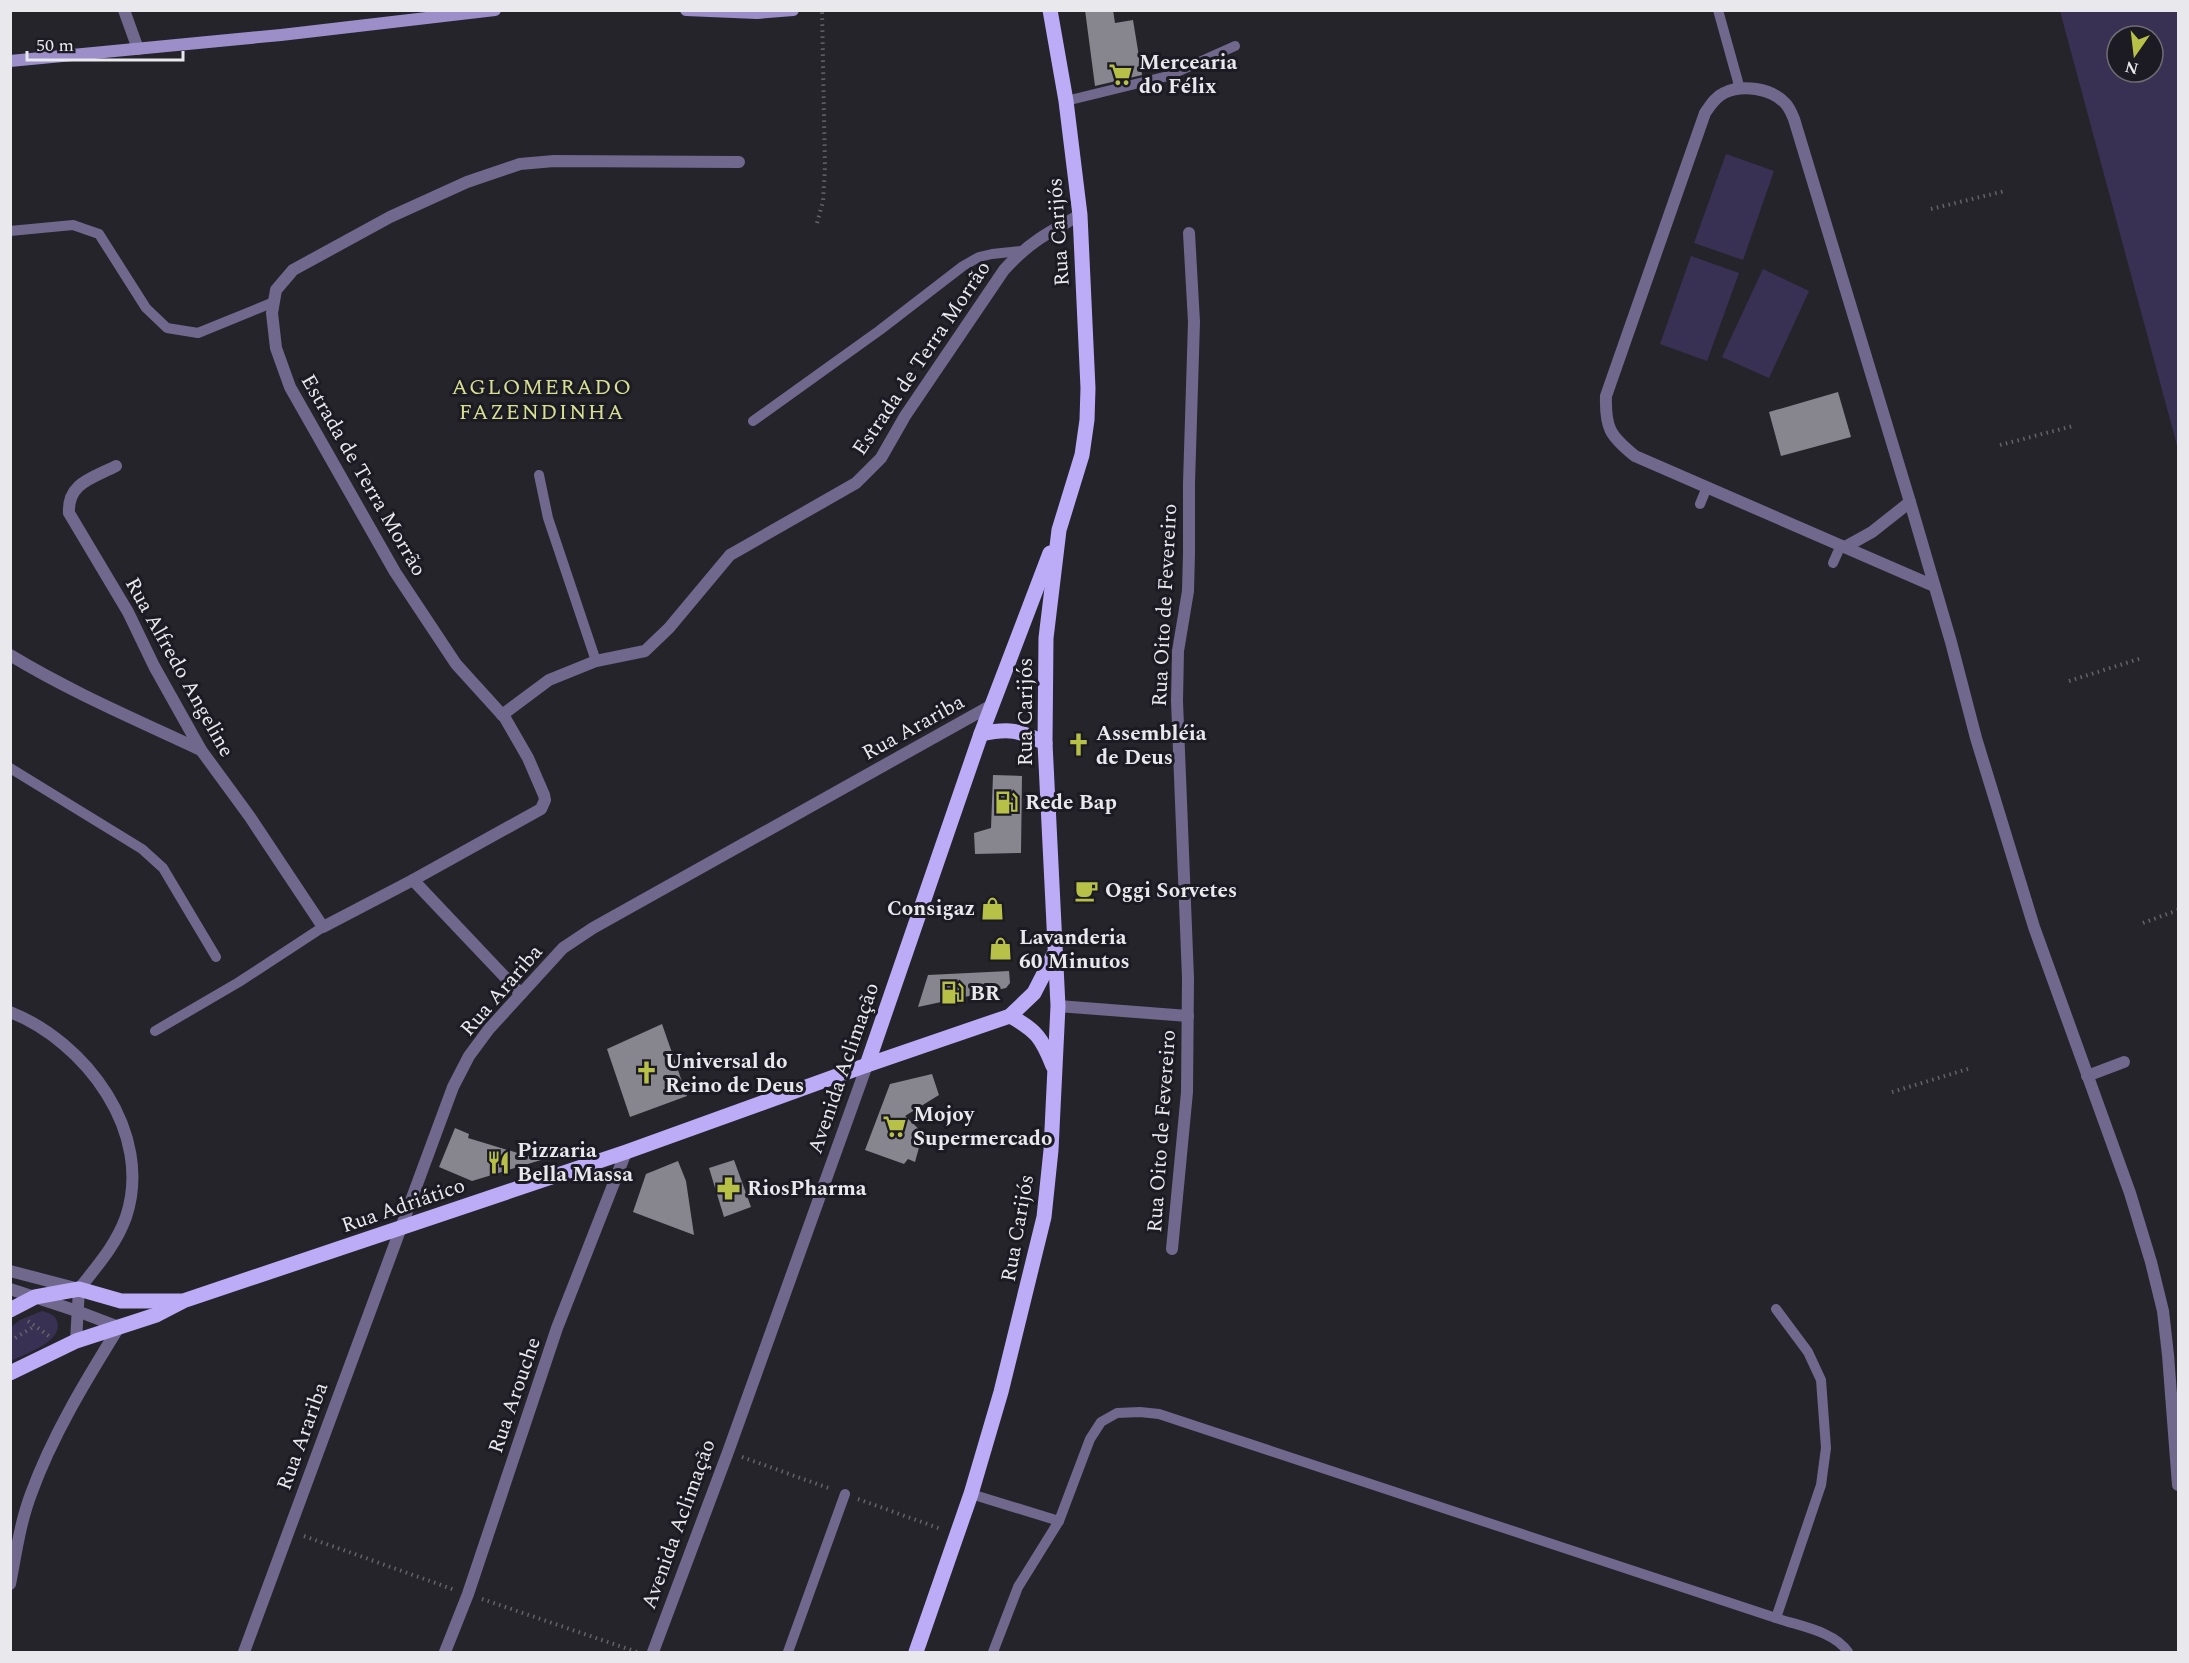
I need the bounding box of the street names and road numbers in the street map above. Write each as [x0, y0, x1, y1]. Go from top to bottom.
street label: Rua Carijós [1039, 177, 1079, 287]
street label: Estrada de Terra Morrão [845, 255, 999, 462]
street label: Estrada de Terra Morrão [292, 368, 434, 583]
street label: Rua Oito de Fevereiro [1144, 503, 1186, 707]
street label: Rua Alfredo Angeline [116, 572, 242, 763]
street label: Rua Carijós [1010, 658, 1042, 766]
street label: Rua Arariba [856, 686, 971, 769]
street label: Rua Arariba [453, 937, 551, 1044]
street label: Avenida Aclimação [800, 978, 888, 1158]
street label: Rua Oito de Fevereiro [1139, 1029, 1185, 1234]
street label: Rua Adriático [337, 1170, 469, 1242]
street label: Rua Carijós [993, 1172, 1043, 1284]
street label: Rua Arouche [480, 1333, 550, 1458]
street label: Rua Arariba [269, 1377, 338, 1495]
street label: Avenida Aclimação [633, 1435, 725, 1614]

